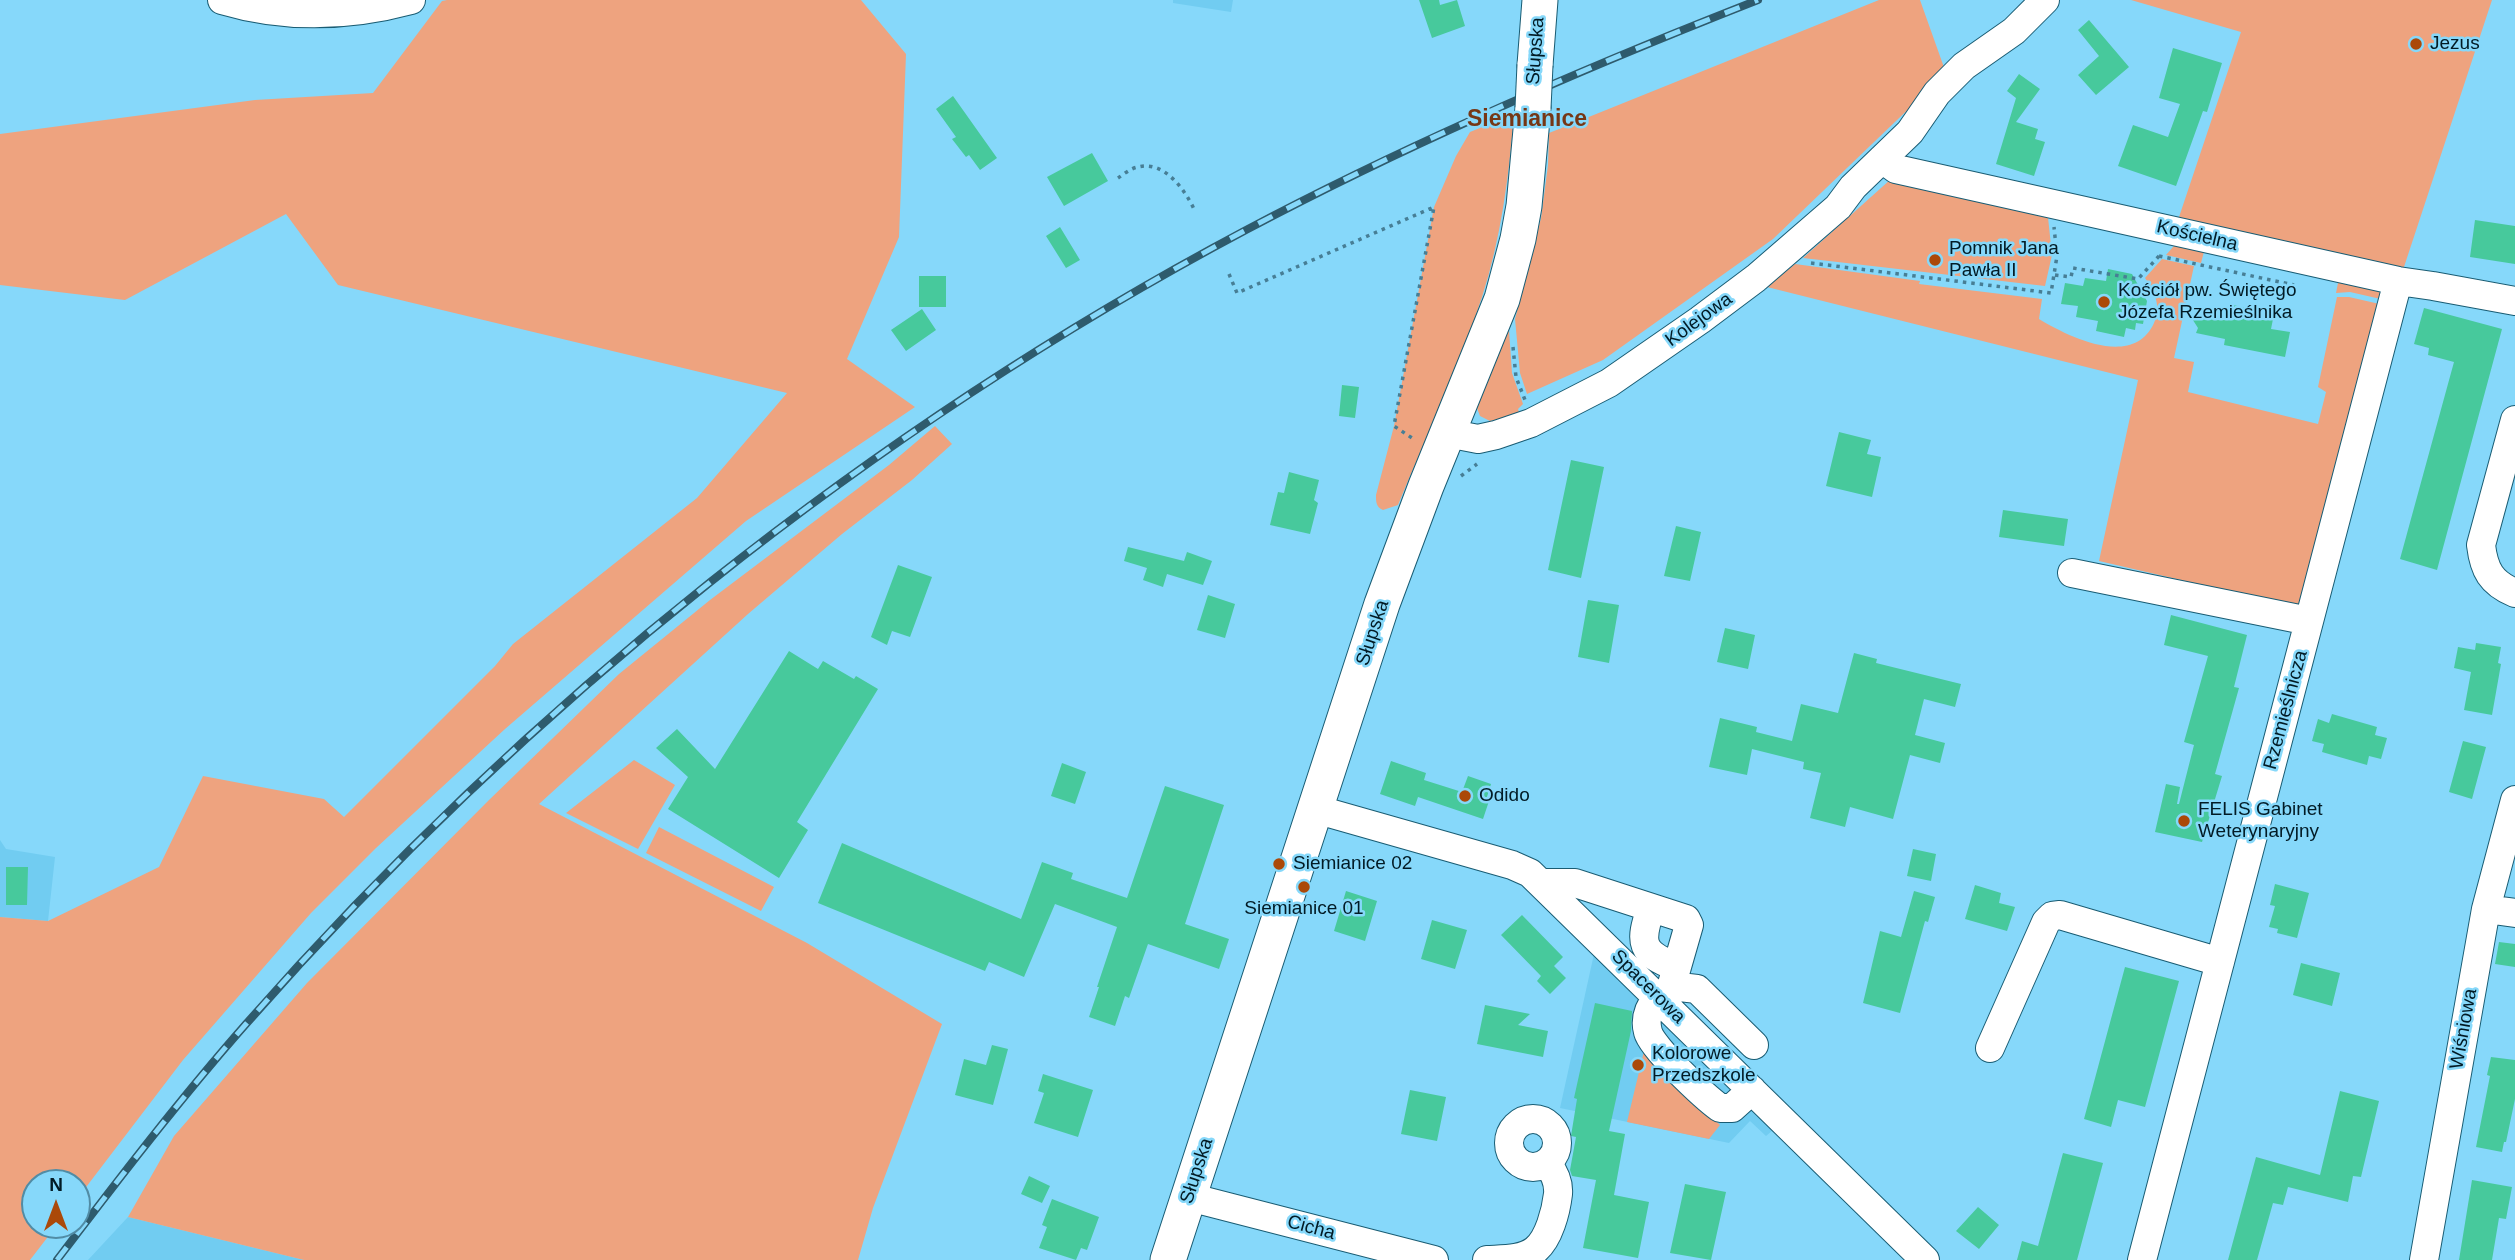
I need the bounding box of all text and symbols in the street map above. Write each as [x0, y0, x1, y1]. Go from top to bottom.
street label: Słupska [1522, 16, 1550, 86]
place label: Jezus [2430, 33, 2480, 55]
marker: Jezus [2408, 36, 2424, 52]
district label: Siemianice [1467, 106, 1587, 134]
street label: Kościelna [2154, 216, 2240, 256]
place label: Pomnik Jana Pawła II [1949, 238, 2059, 282]
marker: Pomnik Jana Pawła II [1927, 252, 1943, 268]
place label: Kościół pw. Świętego Józefa Rzemieślnika [2118, 280, 2296, 324]
street label: Kolejowa [1661, 288, 1737, 352]
marker: Kościół pw. Świętego Józefa Rzemieślnika [2096, 294, 2112, 310]
street label: Słupska [1352, 597, 1394, 669]
street label: Rzemieślnicza [2259, 648, 2313, 772]
place label: Odido [1479, 785, 1530, 807]
marker: Odido [1457, 788, 1473, 804]
place label: FELIS Gabinet Weterynaryjny [2198, 799, 2323, 843]
marker: FELIS Gabinet Weterynaryjny [2176, 813, 2192, 829]
place label: Siemianice 02 [1293, 853, 1412, 875]
marker: Siemianice 02 [1271, 856, 1287, 872]
marker: Siemianice 01 [1296, 879, 1312, 895]
place label: Siemianice 01 [1244, 898, 1364, 920]
street label: Spacerowa [1606, 945, 1690, 1029]
street label: Wiśniowa [2446, 987, 2482, 1071]
place label: Kolorowe Przedszkole [1652, 1043, 1755, 1087]
marker: Kolorowe Przedszkole [1630, 1057, 1646, 1073]
street label: Słupska [1176, 1135, 1218, 1207]
north arrow [21, 1169, 91, 1239]
text: N [49, 1174, 63, 1195]
street label: Cicha [1285, 1211, 1337, 1245]

